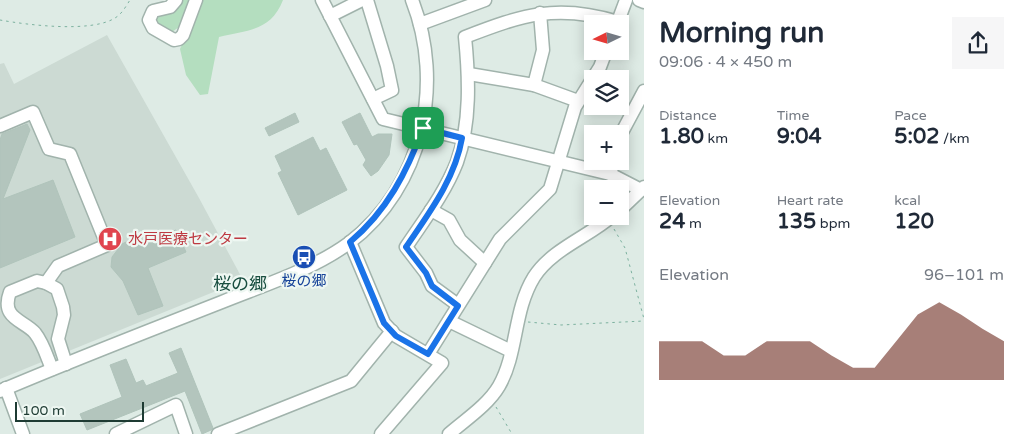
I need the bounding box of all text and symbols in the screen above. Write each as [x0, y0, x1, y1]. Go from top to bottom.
north arrow [584, 15, 629, 60]
map controls [584, 15, 629, 225]
text: Morning run [659, 16, 824, 50]
button: share [952, 17, 1004, 69]
text: 09:06 · 4 × 450 m [659, 52, 792, 72]
button: layers [584, 70, 629, 115]
pin [402, 107, 444, 149]
text: Distance [659, 107, 717, 124]
text: Time [777, 107, 809, 124]
text: Pace [894, 107, 927, 124]
icon: arrive [409, 114, 437, 142]
text: 1.80 [659, 124, 704, 149]
text: 9:04 [777, 124, 822, 149]
text: 5:02 [894, 124, 939, 149]
button: + [584, 125, 629, 170]
text: km [704, 130, 728, 147]
text: /km [939, 130, 970, 147]
button: − [584, 180, 629, 225]
text: Elevation [659, 192, 720, 209]
text: Heart rate [777, 192, 843, 209]
text: kcal [894, 192, 921, 209]
text: 24 [659, 209, 685, 234]
text: 135 [777, 209, 816, 234]
text: 120 [894, 209, 934, 234]
text: m [685, 215, 702, 232]
text: bpm [816, 215, 850, 232]
hospital icon: 水戸医療センター [97, 226, 123, 252]
place label: 水戸医療センター [128, 230, 248, 248]
bus stop icon: 桜の郷 [291, 244, 317, 270]
text: Elevation [659, 265, 729, 285]
text: 96–101 m [924, 265, 1004, 285]
place label: 桜の郷 [281, 272, 327, 290]
district label: 桜の郷 [213, 273, 267, 295]
scale bar [15, 399, 144, 422]
text: 100 m [22, 402, 65, 419]

